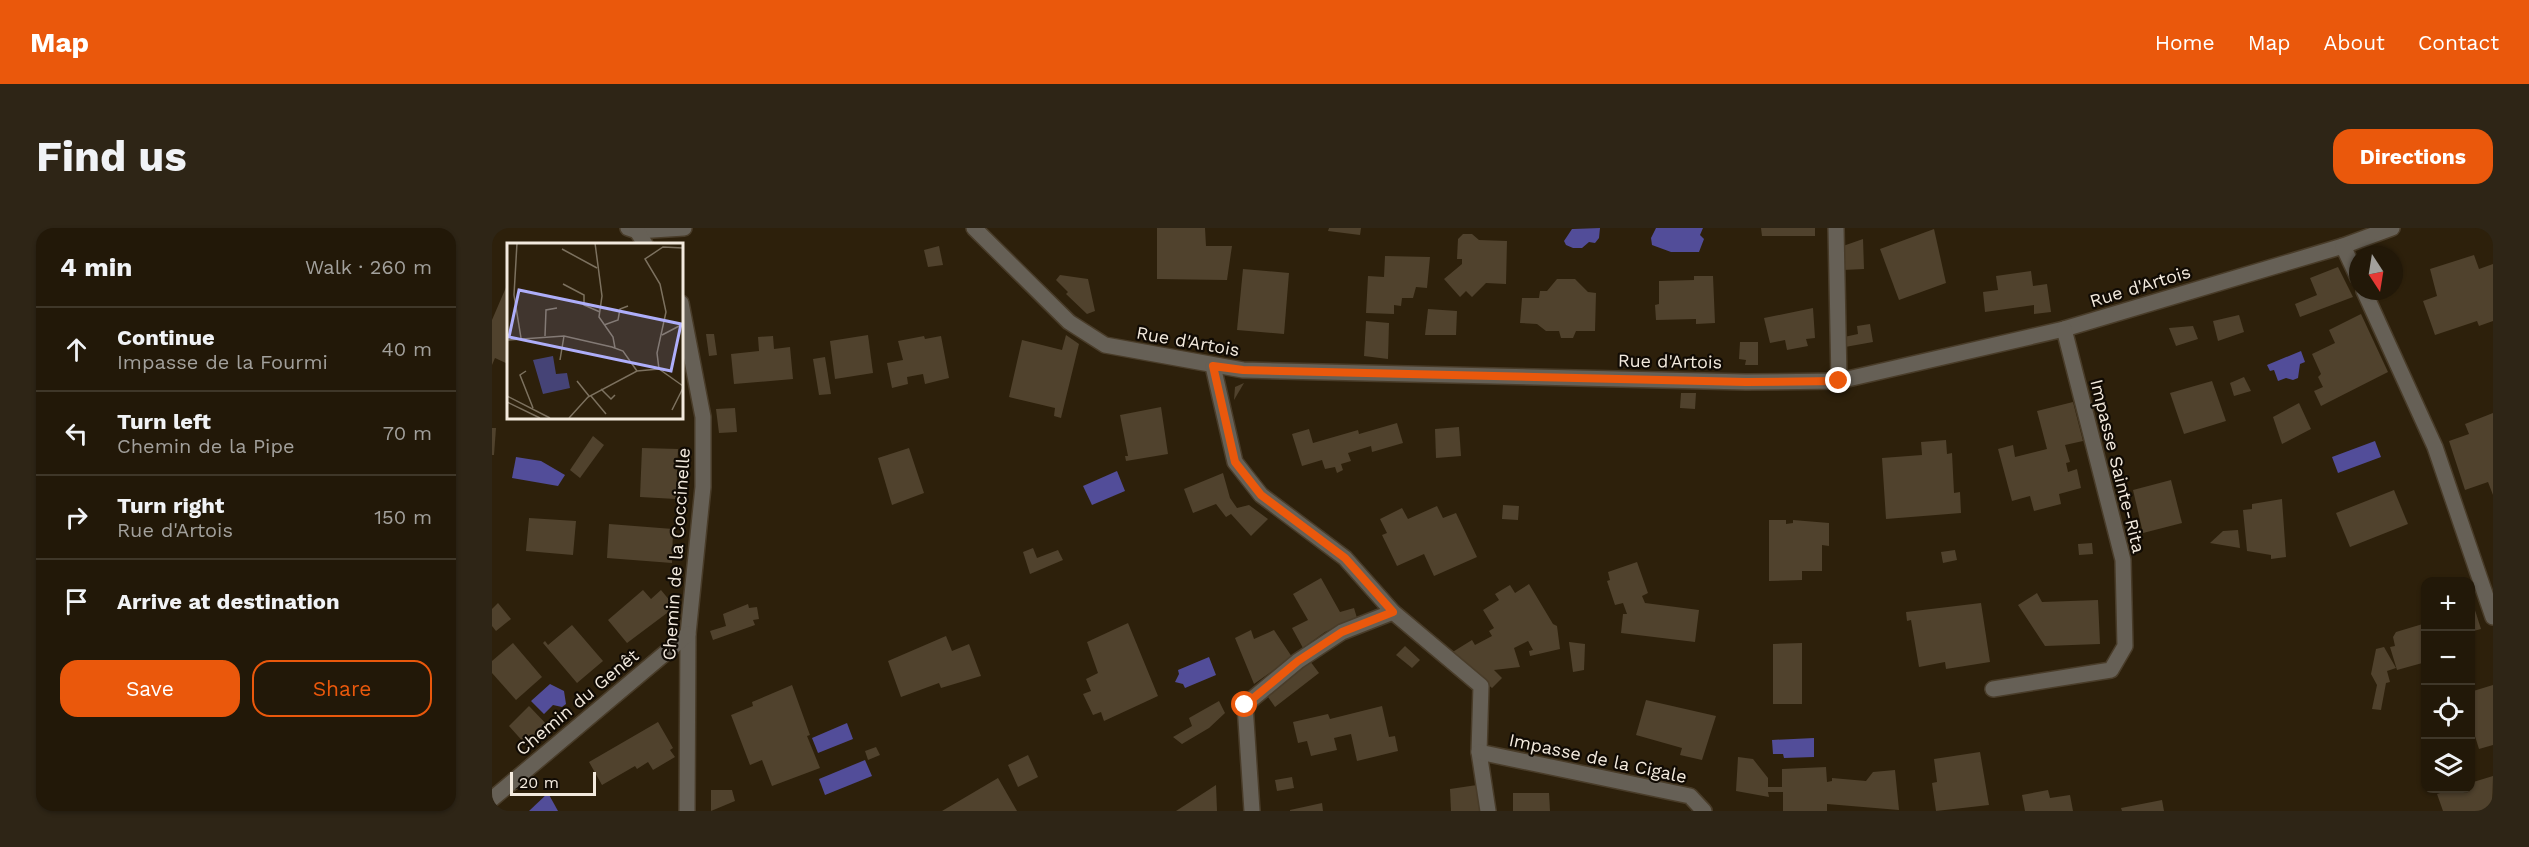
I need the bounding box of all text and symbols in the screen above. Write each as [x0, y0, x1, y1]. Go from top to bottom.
text: Map [30, 26, 89, 59]
text: Home [2155, 30, 2215, 55]
text: Map [2248, 30, 2291, 55]
text: About [2324, 30, 2385, 55]
text: Contact [2418, 30, 2499, 55]
button: Directions [2333, 129, 2493, 184]
text: Find us [36, 132, 187, 181]
inset map [507, 243, 682, 418]
north arrow [2349, 246, 2403, 300]
text: 4 min [60, 252, 132, 282]
text: Walk · 260 m [305, 255, 432, 279]
street label: Rue d'Artois [2087, 261, 2193, 311]
street label: Rue d'Artois [1135, 322, 1241, 360]
text: Continue [117, 325, 215, 350]
icon: ahead [60, 333, 93, 366]
text: 40 m [381, 337, 432, 361]
text: Impasse de la Fourmi [117, 350, 328, 374]
street label: Rue d'Artois [1618, 350, 1722, 372]
route end [1825, 367, 1851, 393]
street label: Impasse Sainte-Rita [2086, 377, 2150, 555]
text: Turn left [117, 409, 211, 434]
icon: left [60, 417, 93, 450]
text: 70 m [383, 421, 432, 445]
text: Chemin de la Pipe [117, 434, 295, 458]
street label: Chemin de la Coccinelle [658, 447, 694, 661]
text: Turn right [117, 493, 224, 518]
icon: right [60, 501, 93, 534]
text: 150 m [374, 505, 432, 529]
text: Rue d'Artois [117, 518, 233, 542]
map controls [2421, 577, 2475, 793]
button: + [2421, 577, 2475, 631]
icon: arrive [60, 585, 93, 618]
text: Arrive at destination [117, 589, 340, 614]
button: − [2421, 631, 2475, 685]
street label: Chemin du Genêt [511, 644, 643, 759]
button: Save [60, 660, 240, 717]
button: Share [252, 660, 432, 717]
button: locate [2421, 685, 2475, 739]
route start [1231, 691, 1257, 717]
street label: Impasse de la Cigale [1507, 729, 1689, 787]
button: layers [2421, 739, 2475, 793]
scale bar [510, 769, 596, 796]
text: 20 m [519, 773, 559, 792]

